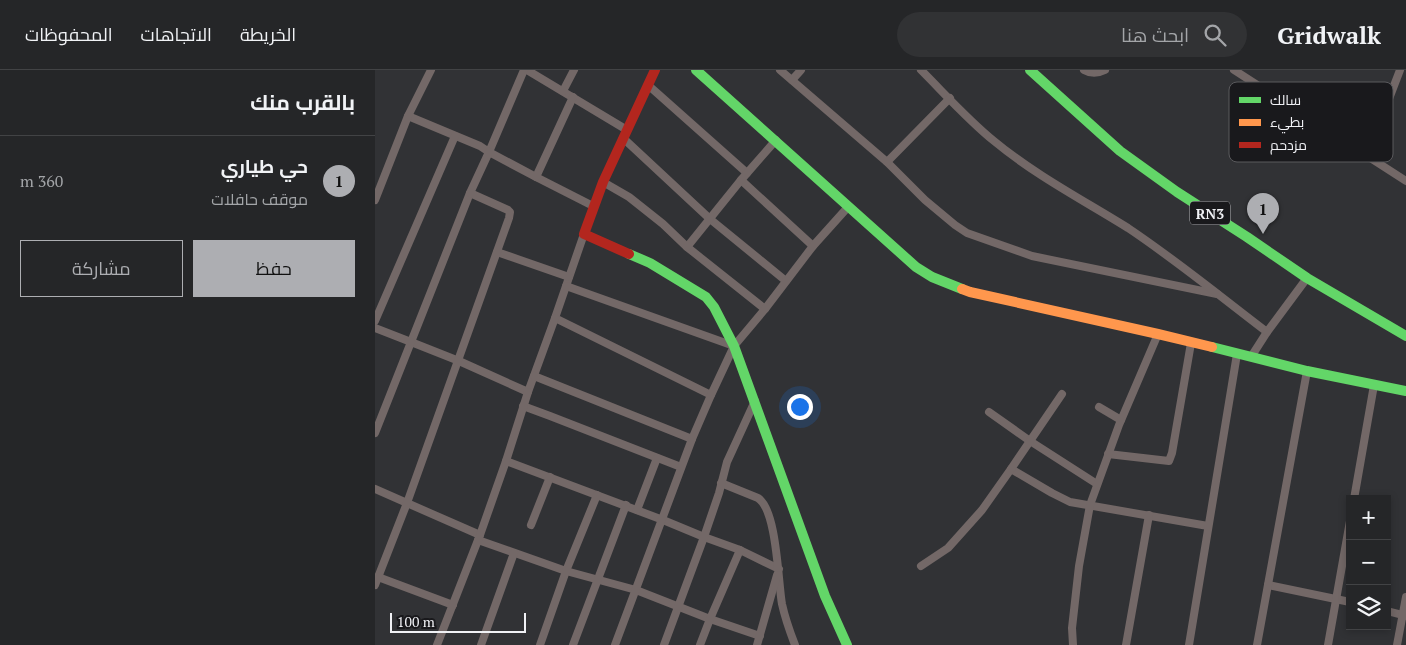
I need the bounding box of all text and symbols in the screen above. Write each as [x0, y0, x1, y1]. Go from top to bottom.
search box [897, 12, 1247, 57]
text: Gridwalk [1277, 19, 1381, 51]
icon: search [1201, 21, 1229, 49]
text: المحفوظات [25, 22, 113, 46]
text: الاتجاهات [141, 22, 212, 46]
text: الخريطة [240, 22, 296, 46]
text: ابحث هنا [1121, 22, 1189, 47]
legend [1229, 82, 1393, 162]
text: بالقرب منك [250, 88, 355, 116]
text: سالك [1270, 90, 1301, 109]
text: بطيء [1270, 112, 1304, 134]
text: مزدحم [1270, 135, 1307, 155]
text: حي طياري [221, 153, 308, 178]
text: 360 m [20, 170, 63, 192]
text: 1 [334, 170, 344, 192]
text: موقف حافلات [211, 188, 308, 210]
pin: 1 [1247, 193, 1279, 234]
road number: RN3 [1190, 202, 1230, 224]
button: مشاركة [20, 240, 183, 297]
button: حفظ [193, 240, 355, 297]
your location [787, 394, 813, 420]
map controls [1346, 495, 1391, 630]
button: + [1346, 495, 1391, 540]
button: − [1346, 540, 1391, 585]
button: layers [1346, 585, 1391, 630]
scale bar [390, 610, 526, 633]
text: 100 m [397, 612, 435, 631]

